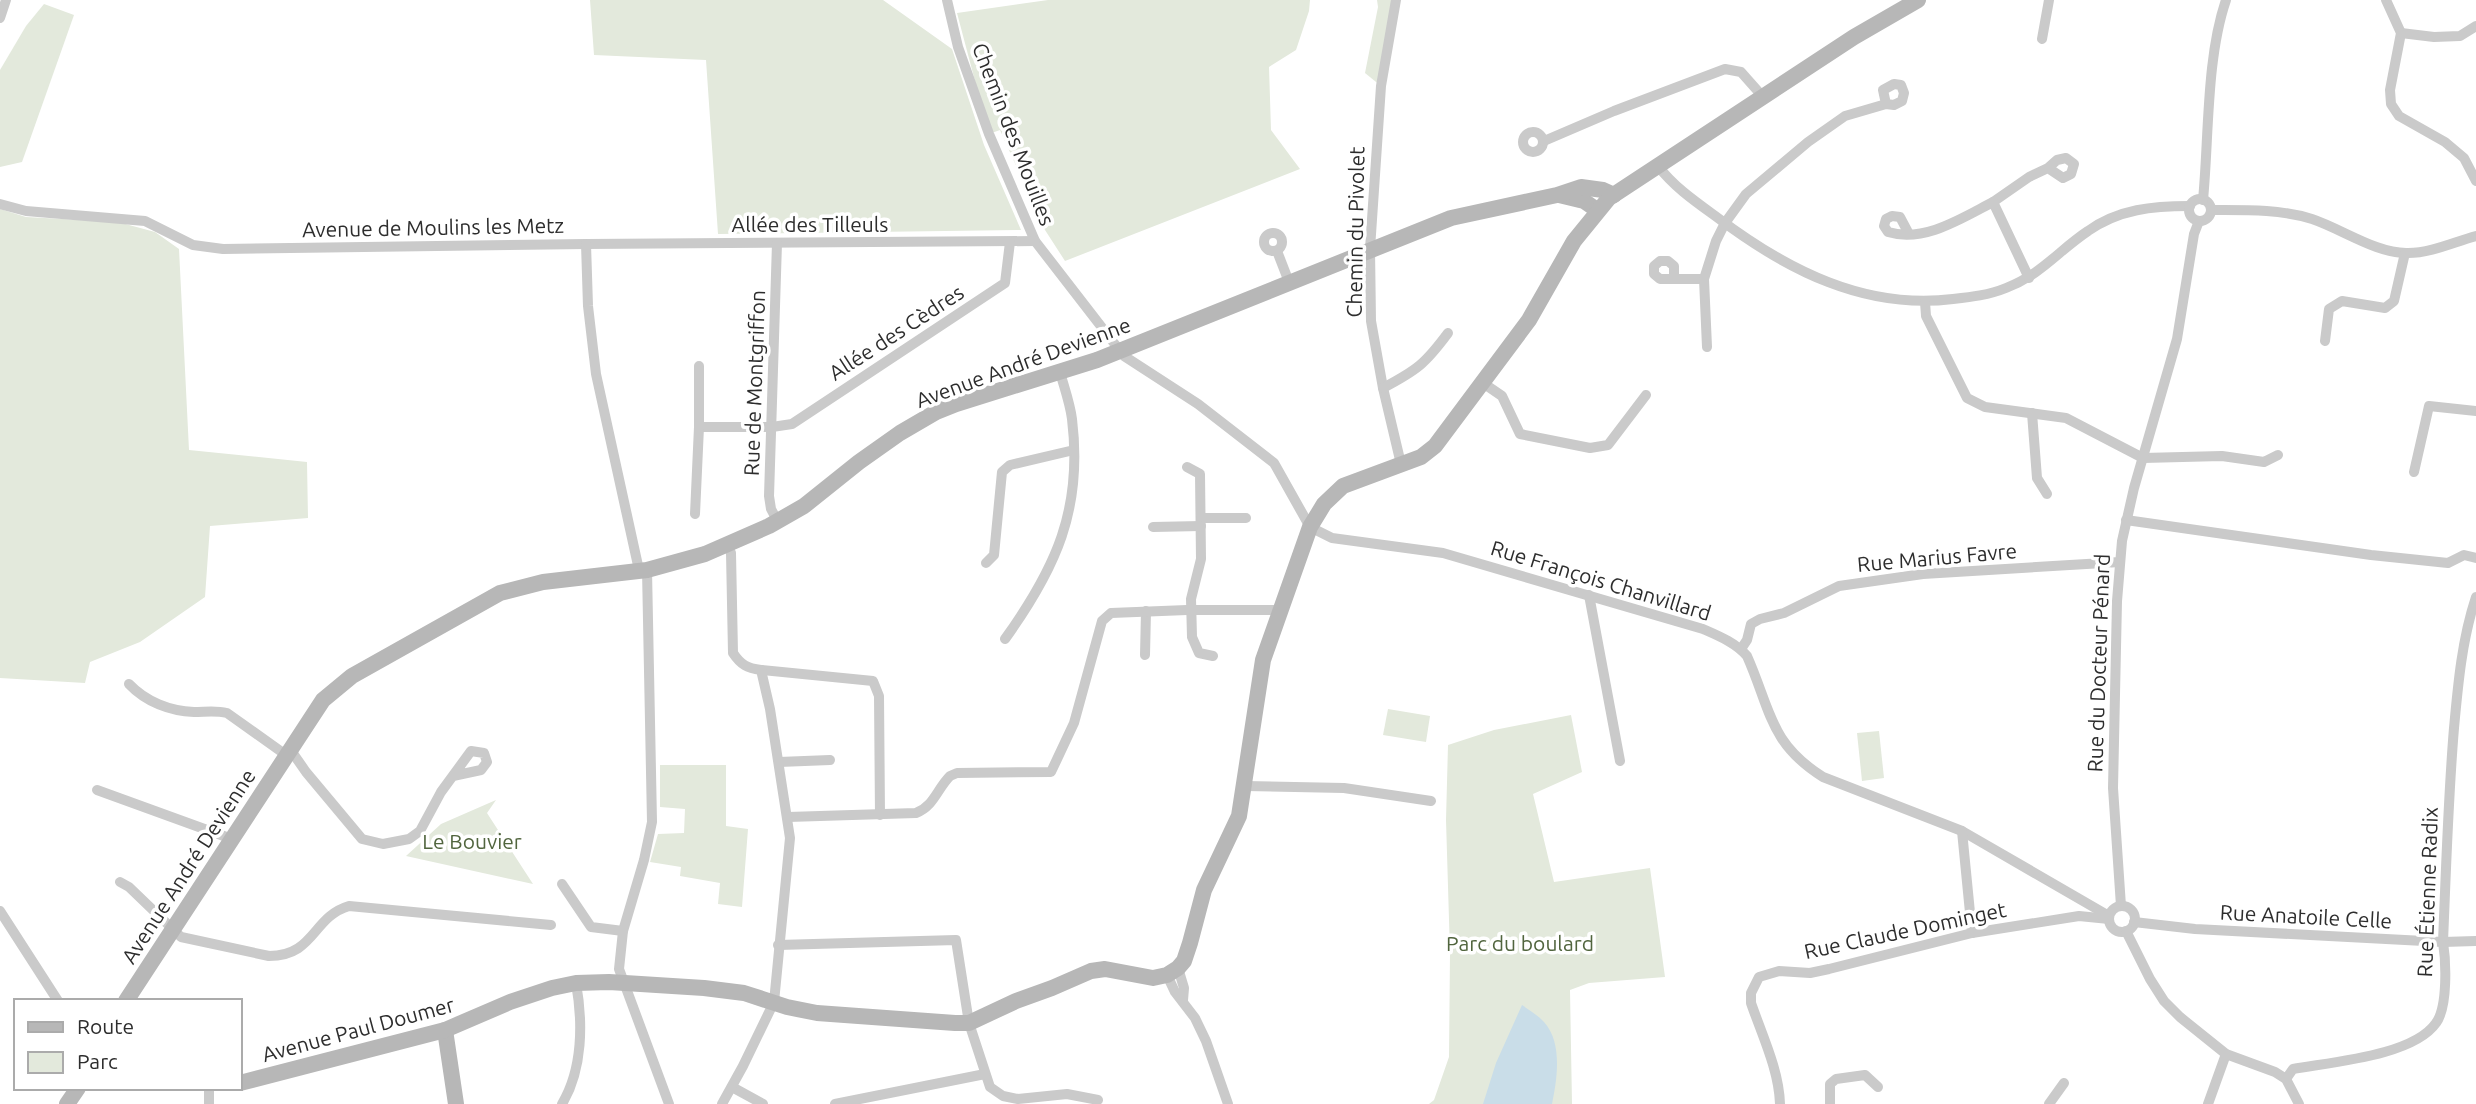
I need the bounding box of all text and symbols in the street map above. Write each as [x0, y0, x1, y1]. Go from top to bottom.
street label: Chemin des Mouilles [968, 39, 1060, 229]
street label: Chemin du Pivolet [1342, 146, 1368, 318]
street label: Allée des Tilleuls [732, 212, 888, 236]
street label: Avenue de Moulins les Metz [302, 213, 564, 241]
street label: Allée des Cèdres [824, 280, 968, 384]
street label: Rue de Montgriffon [739, 289, 769, 477]
street label: Avenue André Devienne [912, 312, 1134, 412]
street label: Rue François Chanvillard [1488, 535, 1714, 625]
street label: Rue Marius Favre [1856, 538, 2018, 576]
street label: Rue du Docteur Pénard [2082, 553, 2114, 773]
street label: Avenue André Devienne [116, 764, 260, 968]
street label: Rue Étienne Radix [2412, 806, 2442, 978]
park label: Le Bouvier [422, 829, 522, 853]
street label: Rue Claude Dominget [1802, 897, 2008, 963]
street label: Rue Anatoile Celle [2219, 900, 2393, 932]
park label: Parc du boulard [1446, 931, 1594, 955]
street label: Avenue Paul Doumer [259, 992, 457, 1066]
legend [14, 999, 242, 1090]
text: Route [77, 1014, 134, 1038]
text: Parc [77, 1049, 118, 1073]

